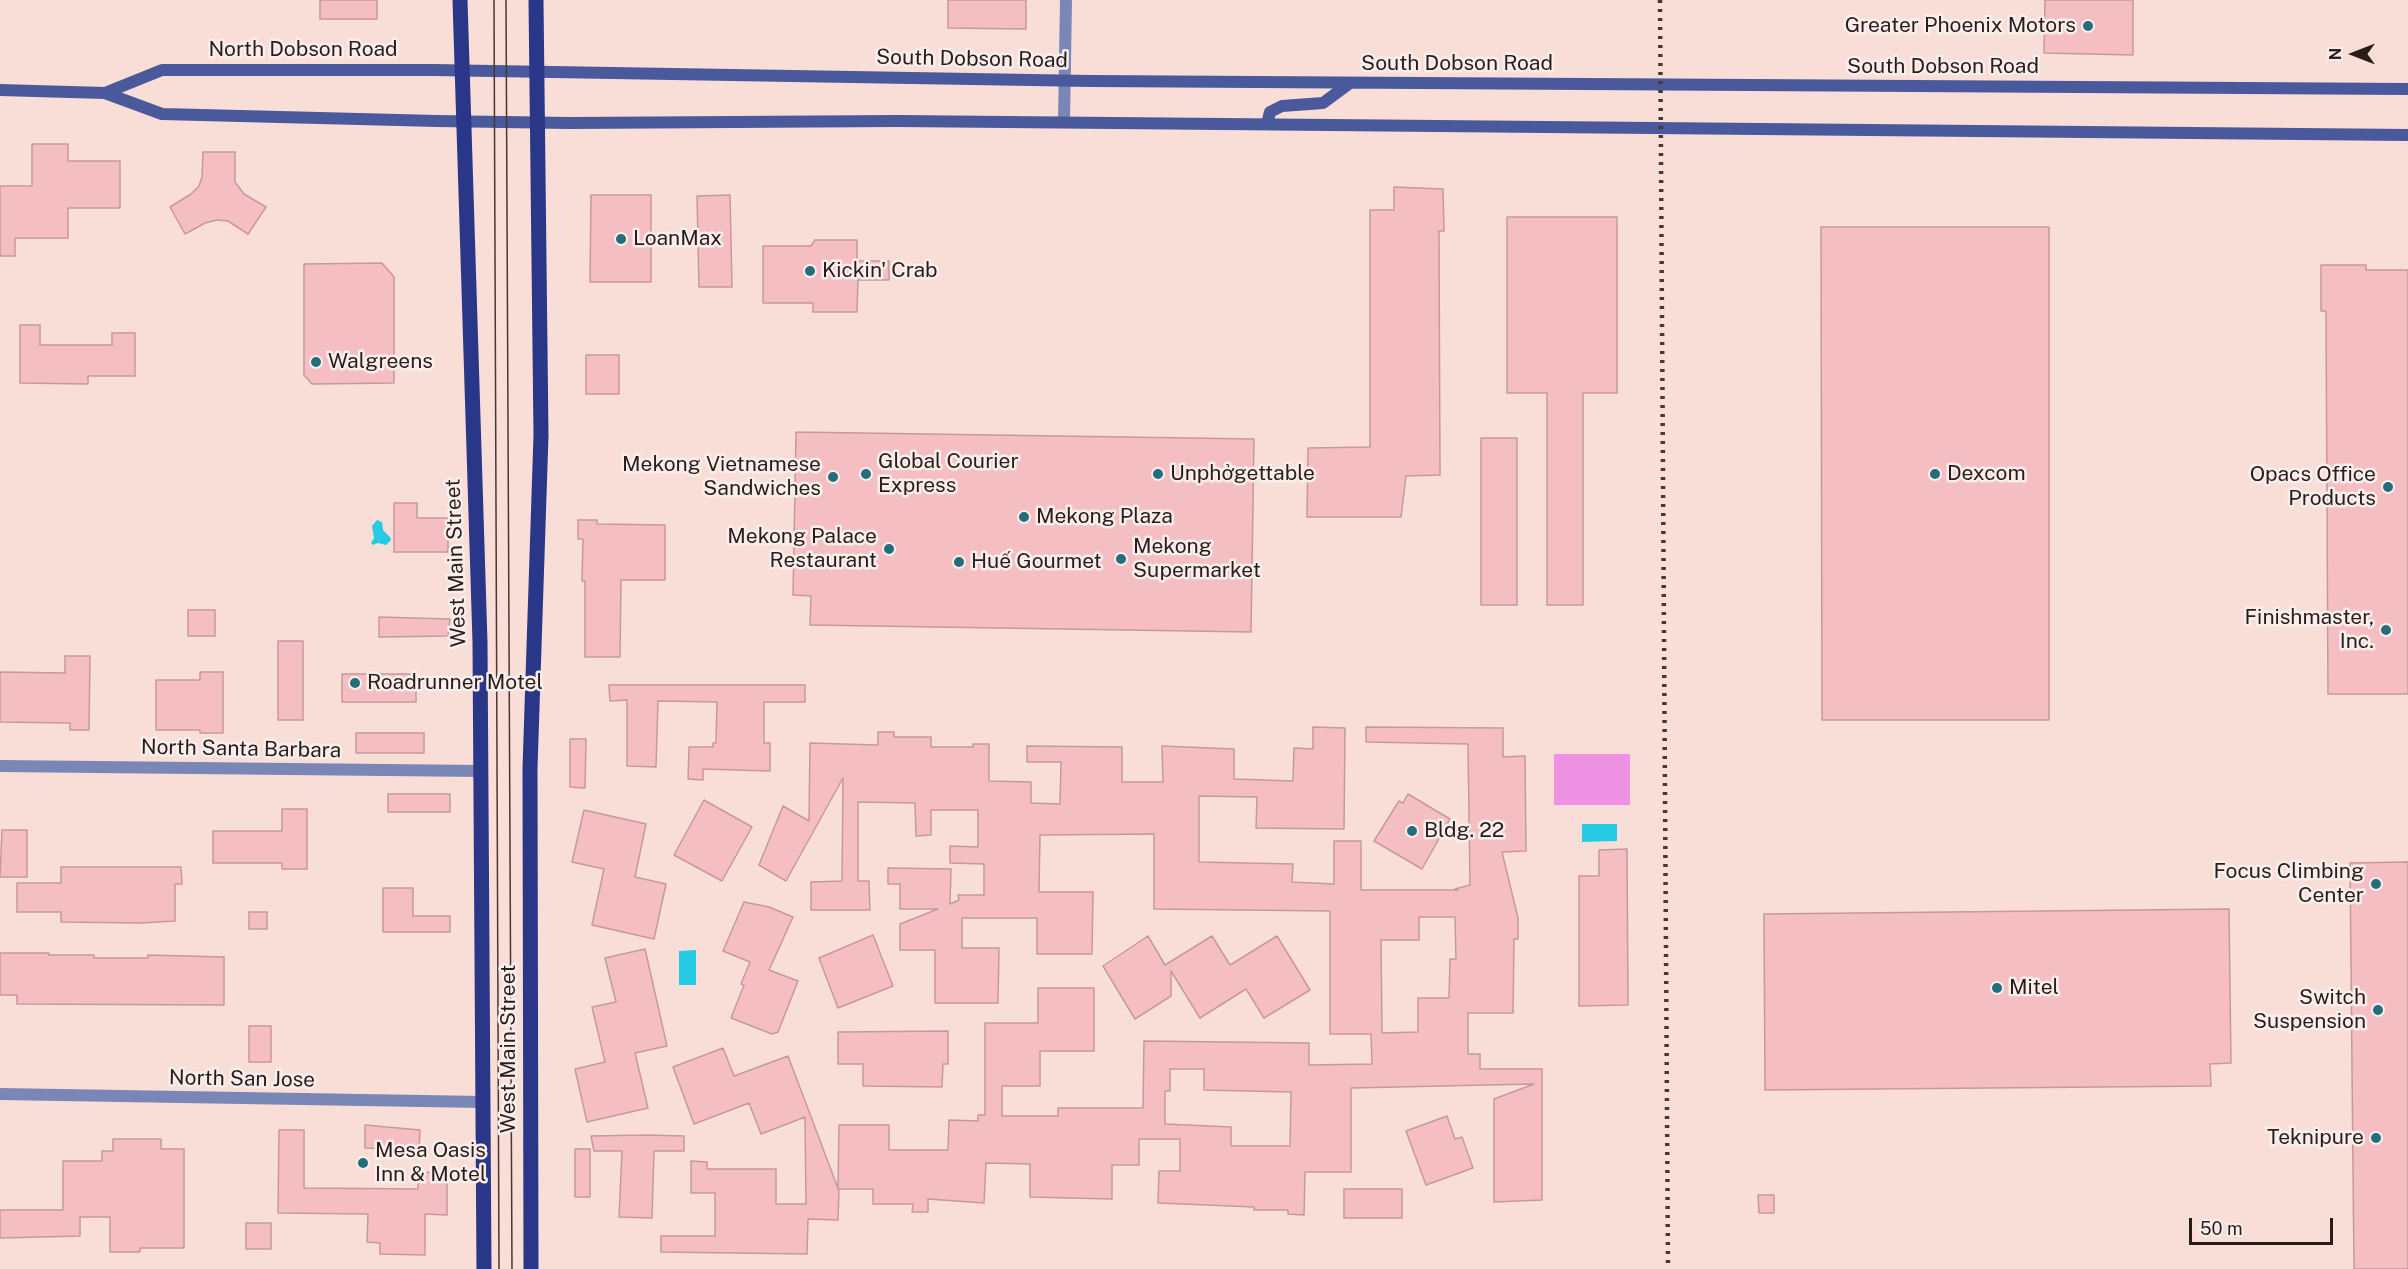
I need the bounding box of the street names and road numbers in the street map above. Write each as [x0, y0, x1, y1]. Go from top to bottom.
street label: North Dobson Road [208, 37, 398, 63]
street label: South Dobson Road [876, 45, 1068, 73]
street label: South Dobson Road [1361, 51, 1553, 77]
street label: South Dobson Road [1847, 54, 2039, 80]
street label: West Main Street [440, 478, 472, 648]
street label: North Santa Barbara [141, 735, 341, 763]
street label: West Main Street [496, 965, 522, 1133]
street label: North San Jose [169, 1065, 315, 1093]

